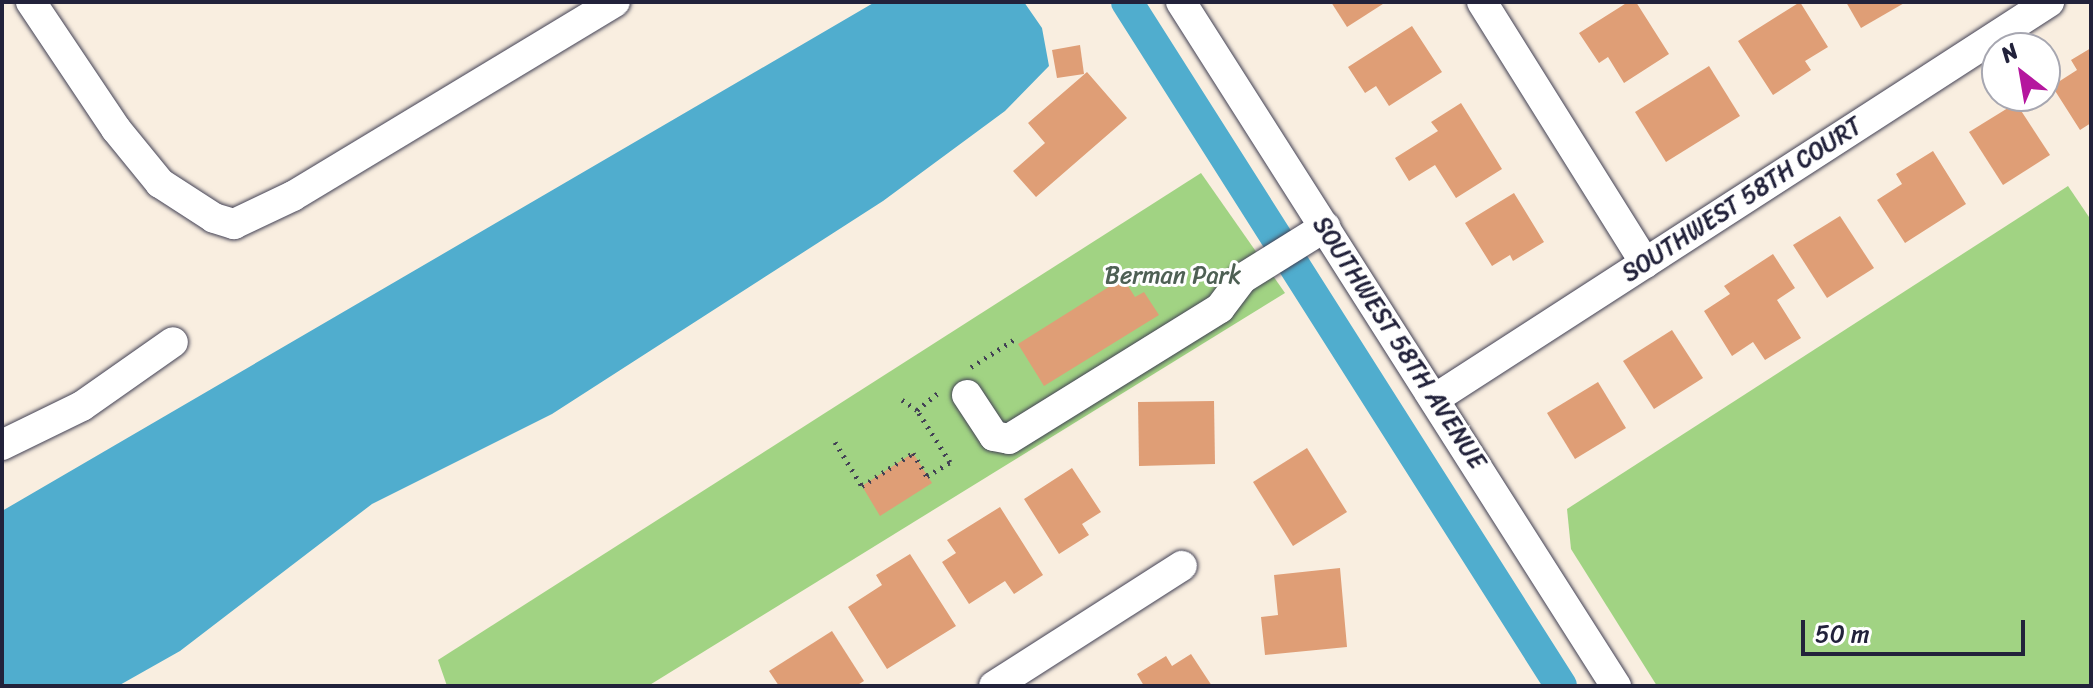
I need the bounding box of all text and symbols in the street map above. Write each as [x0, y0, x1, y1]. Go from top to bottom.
north arrow [1981, 32, 2061, 112]
text: N [1993, 32, 2026, 73]
street label: SOUTHWEST 58TH COURT [1617, 112, 1867, 288]
street label: SOUTHWEST 58TH AVENUE [1306, 211, 1492, 475]
park label: Berman Park [1105, 262, 1241, 290]
scale bar [1805, 604, 2029, 654]
text: 50 m [1815, 613, 1870, 655]

